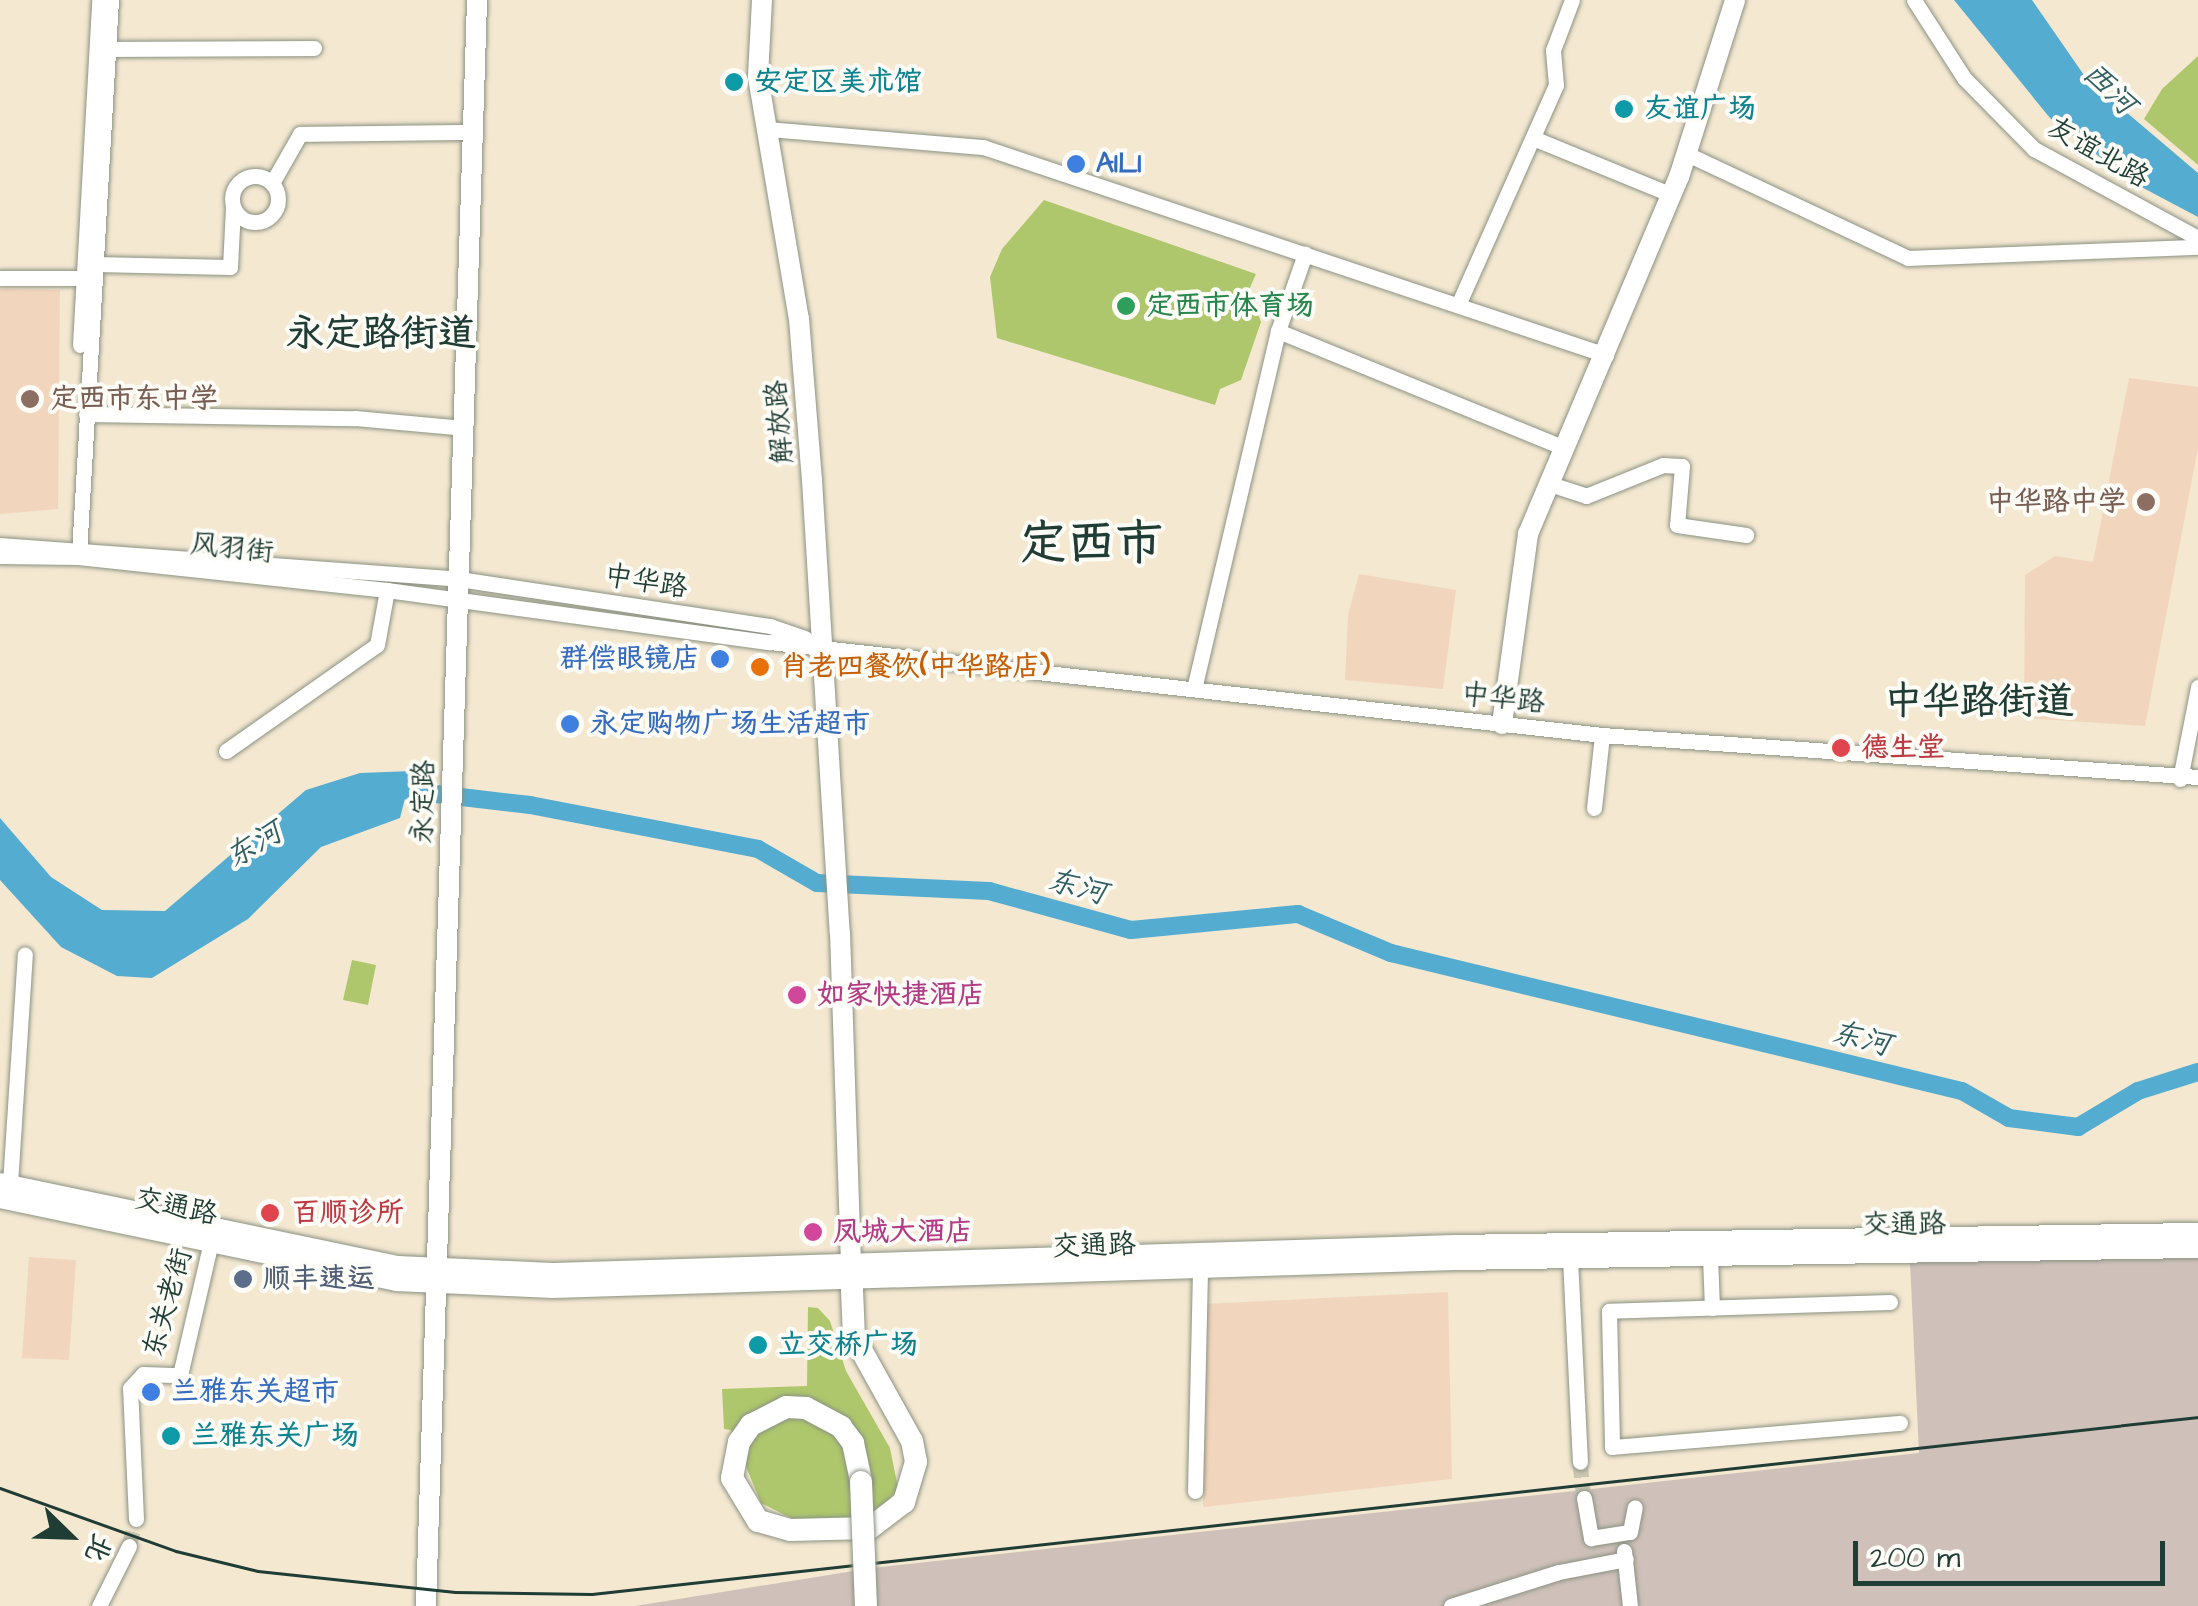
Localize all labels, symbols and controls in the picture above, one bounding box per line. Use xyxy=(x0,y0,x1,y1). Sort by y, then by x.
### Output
water label: 西河 xyxy=(2075,55,2143,123)
place label: 安定区美术馆 xyxy=(754,65,922,99)
marker: 安定区美术馆 xyxy=(723,71,745,93)
place label: 友谊广场 xyxy=(1644,92,1756,126)
marker: 友谊广场 xyxy=(1613,98,1635,120)
street label: 友谊北路 xyxy=(2041,110,2155,196)
place label: AILI xyxy=(1096,147,1142,181)
marker: AILI xyxy=(1065,153,1087,175)
place label: 定西市体育场 xyxy=(1146,289,1314,323)
marker: 定西市体育场 xyxy=(1115,295,1137,317)
district label: 永定路街道 xyxy=(286,312,476,358)
street label: 解放路 xyxy=(760,379,800,465)
place label: 定西市东中学 xyxy=(50,382,218,416)
marker: 定西市东中学 xyxy=(19,388,41,410)
place label: 中华路中学 xyxy=(1986,485,2126,519)
marker: 中华路中学 xyxy=(2135,491,2157,513)
district label: 定西市 xyxy=(1019,516,1163,574)
street label: 风羽街 xyxy=(188,528,276,570)
street label: 中华路 xyxy=(602,559,690,605)
place label: 群偿眼镜店 xyxy=(560,642,700,676)
marker: 群偿眼镜店 xyxy=(709,648,731,670)
place label: 肖老四餐饮(中华路店) xyxy=(780,650,1050,684)
marker: 肖老四餐饮(中华路店) xyxy=(749,656,771,678)
street label: 中华路 xyxy=(1459,678,1547,720)
district label: 中华路街道 xyxy=(1884,680,2074,726)
place label: 永定购物广场生活超市 xyxy=(590,707,870,741)
marker: 永定购物广场生活超市 xyxy=(559,713,581,735)
place label: 德生堂 xyxy=(1861,731,1945,765)
marker: 德生堂 xyxy=(1830,737,1852,759)
street label: 永定路 xyxy=(406,760,442,844)
water label: 东河 xyxy=(219,814,289,876)
water label: 东河 xyxy=(1043,862,1111,912)
place label: 如家快捷酒店 xyxy=(817,978,985,1012)
marker: 如家快捷酒店 xyxy=(786,984,808,1006)
water label: 东河 xyxy=(1828,1014,1894,1064)
street label: 交通路 xyxy=(131,1182,221,1232)
place label: 百顺诊所 xyxy=(292,1196,404,1230)
marker: 百顺诊所 xyxy=(257,1200,283,1226)
street label: 交通路 xyxy=(1862,1207,1946,1243)
place label: 凤城大酒店 xyxy=(833,1215,973,1249)
marker: 凤城大酒店 xyxy=(802,1221,824,1243)
street label: 交通路 xyxy=(1051,1228,1137,1264)
street label: 东关老街 xyxy=(136,1245,200,1361)
place label: 顺丰速运 xyxy=(263,1262,375,1296)
marker: 顺丰速运 xyxy=(232,1268,254,1290)
place label: 立交桥广场 xyxy=(778,1328,918,1362)
marker: 立交桥广场 xyxy=(747,1334,769,1356)
place label: 兰雅东关超市 xyxy=(171,1375,339,1409)
marker: 兰雅东关超市 xyxy=(140,1381,162,1403)
place label: 兰雅东关广场 xyxy=(191,1419,359,1453)
marker: 兰雅东关广场 xyxy=(160,1425,182,1447)
north arrow xyxy=(20,1486,120,1586)
scale bar xyxy=(1858,1521,2170,1583)
text: 北 xyxy=(75,1527,122,1568)
text: 200 m xyxy=(1870,1537,1960,1579)

